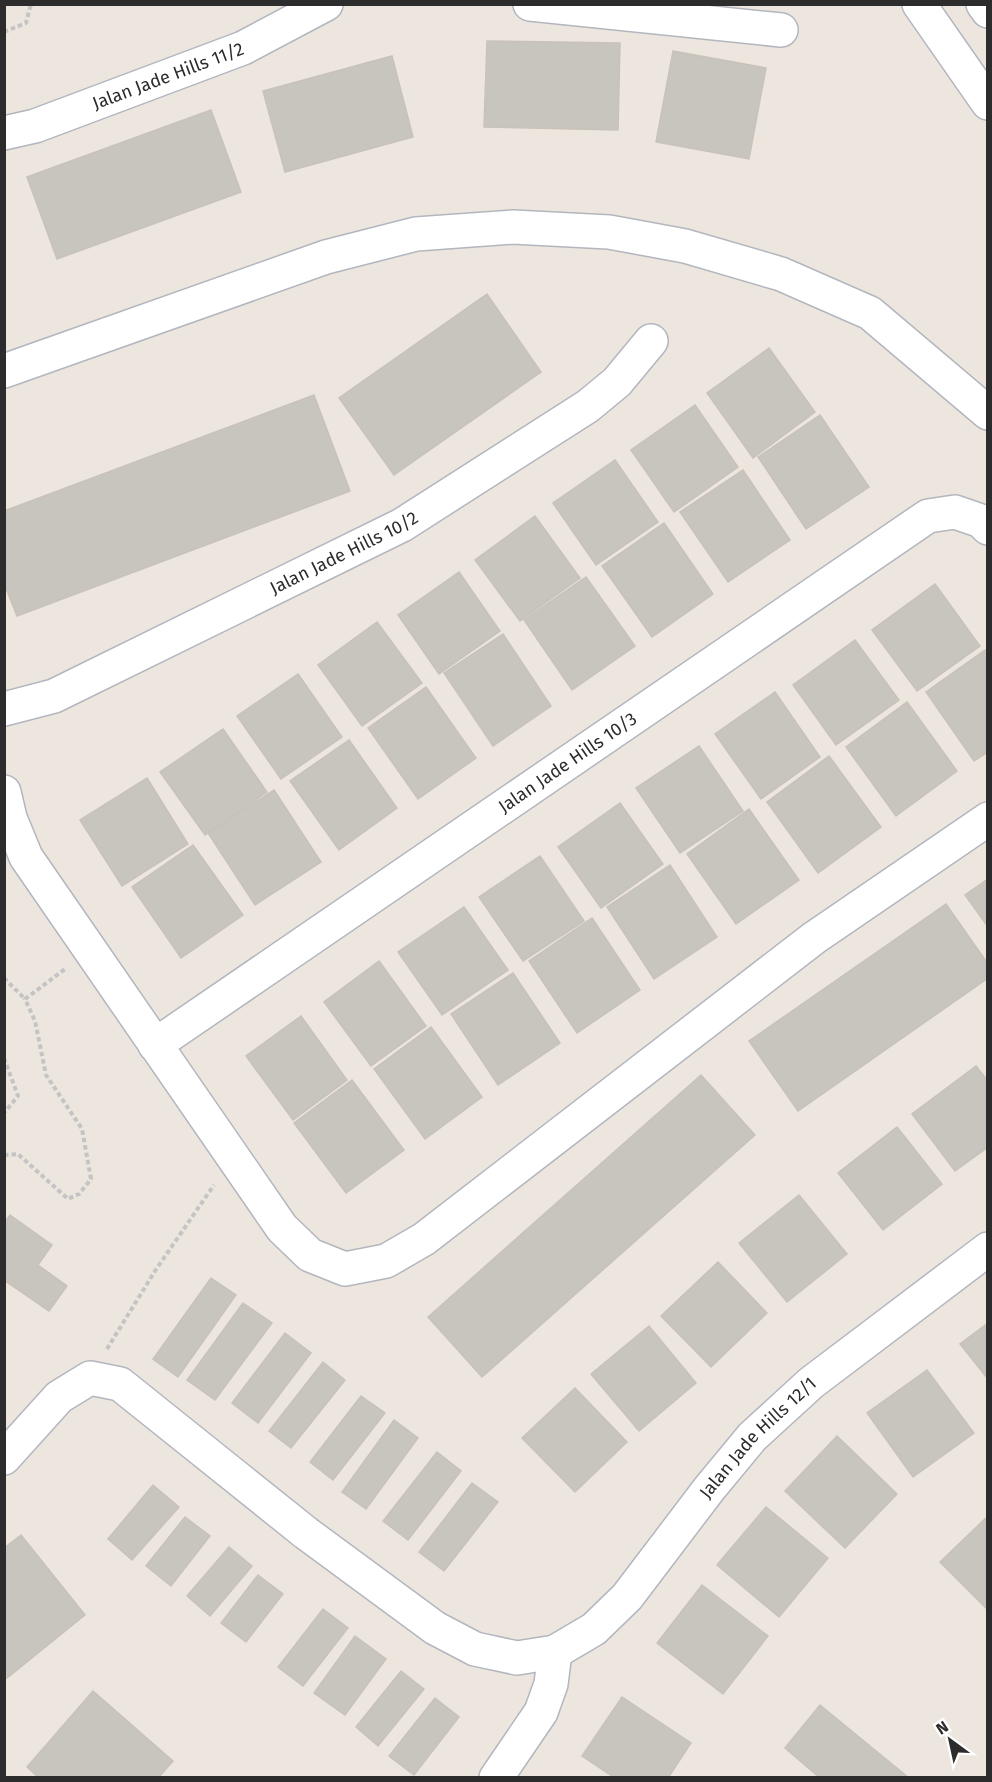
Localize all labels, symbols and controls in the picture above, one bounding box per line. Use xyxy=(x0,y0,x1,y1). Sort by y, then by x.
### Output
street label: Jalan Jade Hills 11/2 xyxy=(89,38,247,114)
street label: Jalan Jade Hills 10/2 xyxy=(266,507,422,599)
street label: Jalan Jade Hills 10/3 xyxy=(494,708,641,818)
street label: Jalan Jade Hills 12/1 xyxy=(695,1373,821,1503)
north arrow xyxy=(920,1710,980,1770)
text: N xyxy=(932,1717,952,1739)

